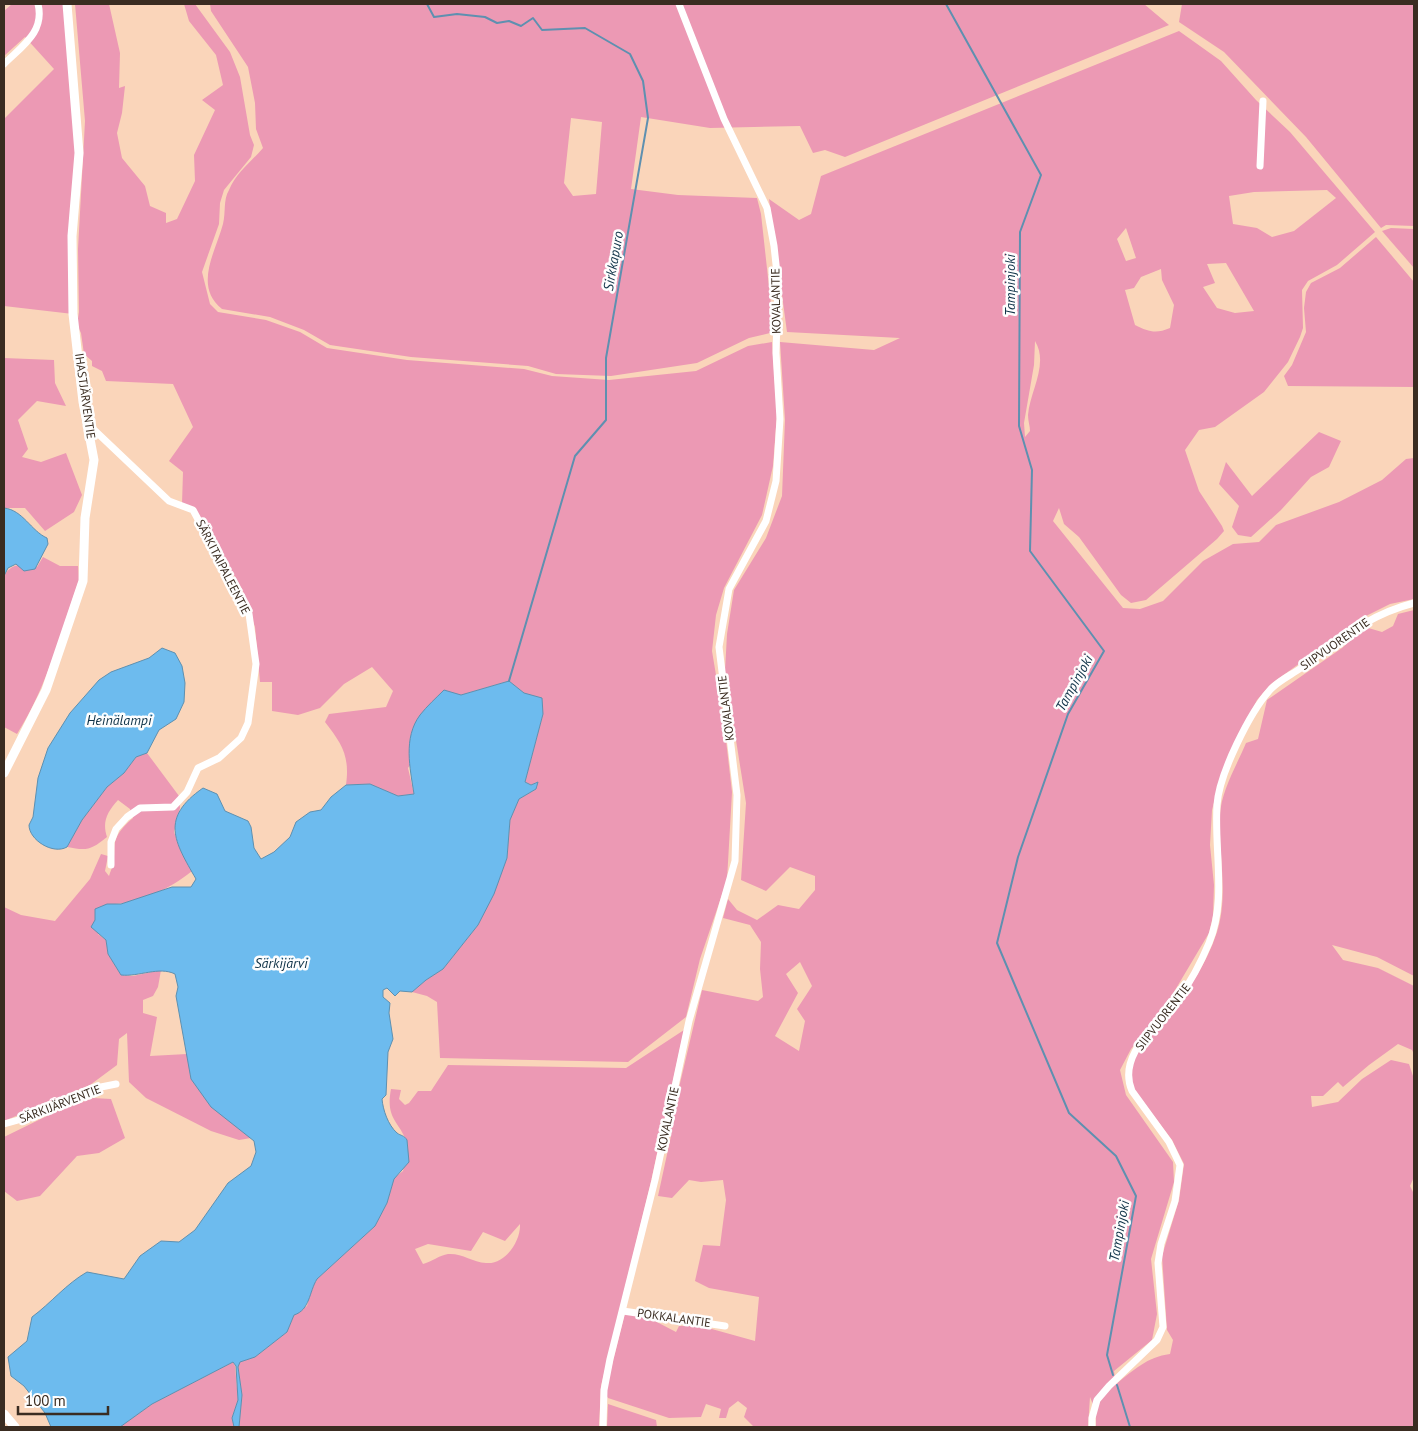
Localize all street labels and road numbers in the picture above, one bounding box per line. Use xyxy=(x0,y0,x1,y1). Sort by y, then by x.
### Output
street label: KOVALANTIE xyxy=(767,268,784,334)
street label: IHASTJÄRVENTIE xyxy=(72,352,99,440)
street label: SÄRKITAIPALEENTIE xyxy=(193,517,254,617)
street label: SIIPVUORENTIE xyxy=(1297,614,1372,673)
street label: KOVALANTIE xyxy=(714,674,737,742)
street label: SIIPVUORENTIE xyxy=(1132,980,1193,1053)
street label: SÄRKIJÄRVENTIE xyxy=(17,1081,103,1126)
street label: KOVALANTIE xyxy=(653,1085,682,1153)
street label: POKKALANTIE xyxy=(636,1305,712,1330)

